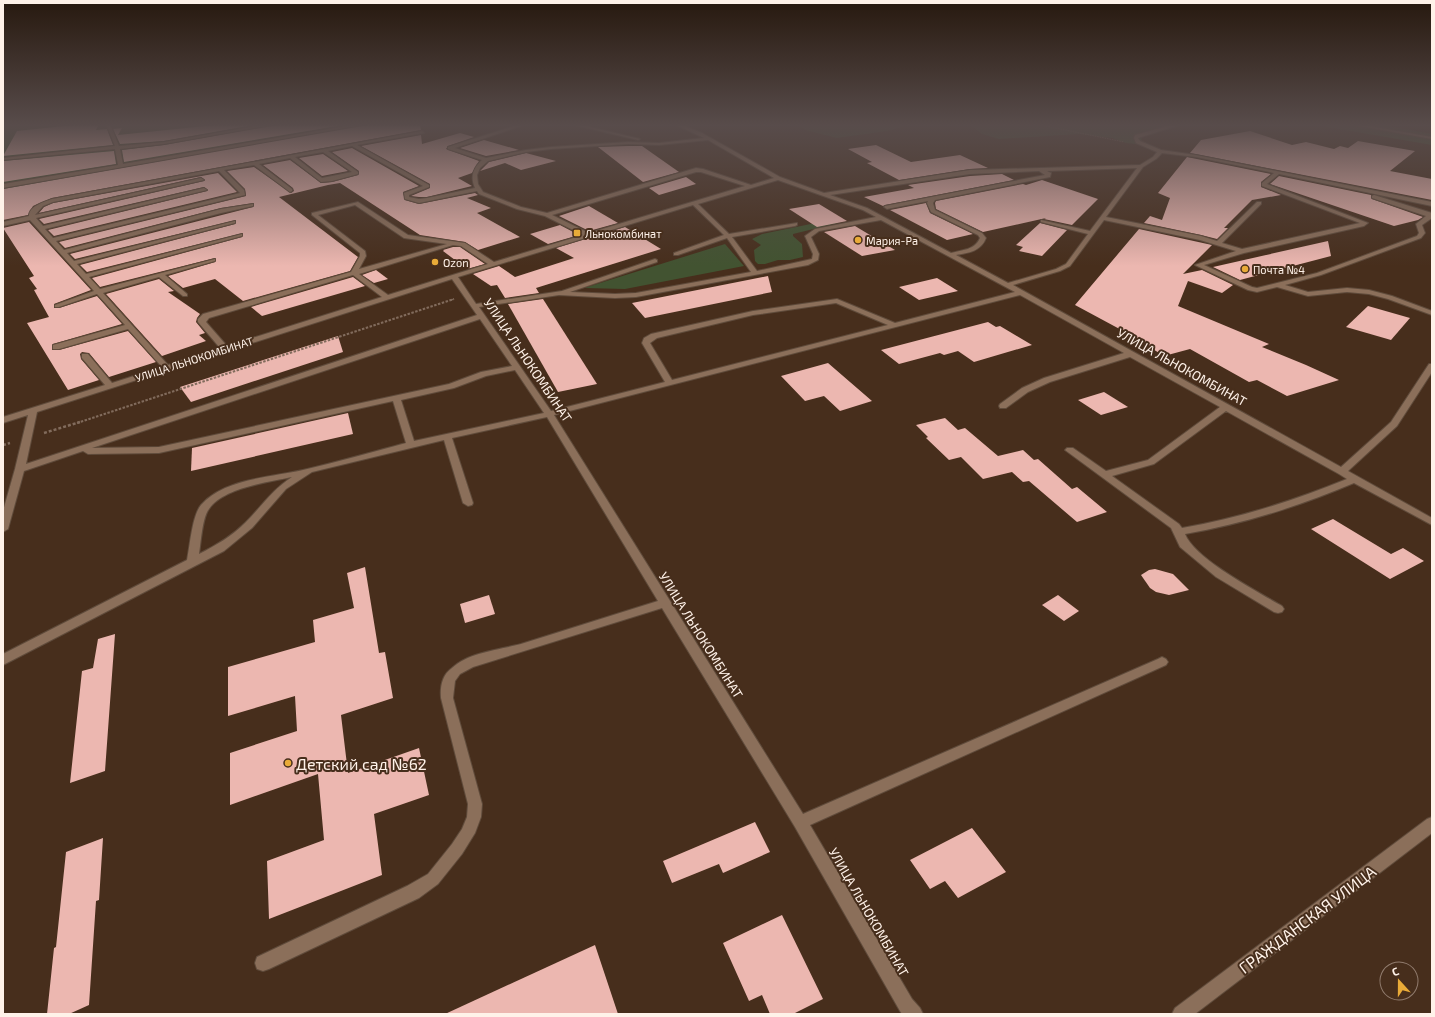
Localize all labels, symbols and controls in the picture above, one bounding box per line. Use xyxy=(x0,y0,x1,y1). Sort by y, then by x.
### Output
place label: Льнокомбинат xyxy=(585,227,662,240)
marker: Льнокомбинат xyxy=(572,228,582,238)
place label: Мария-Ра xyxy=(866,234,918,247)
marker: Мария-Ра xyxy=(853,235,863,245)
place label: Ozon xyxy=(443,256,469,269)
marker: Ozon xyxy=(430,257,440,267)
place label: Почта №4 xyxy=(1253,263,1305,276)
marker: Почта №4 xyxy=(1240,264,1250,274)
street label: УЛИЦА ЛЬНОКОМБИНАТ xyxy=(481,295,576,425)
street label: УЛИЦА ЛЬНОКОМБИНАТ xyxy=(1114,325,1250,410)
street label: УЛИЦА ЛЬНОКОМБИНАТ xyxy=(133,334,255,384)
street label: УЛИЦА ЛЬНОКОМБИНАТ xyxy=(656,569,747,701)
place label: Детский сад №62 xyxy=(296,754,427,773)
marker: Детский сад №62 xyxy=(283,758,293,768)
street label: УЛИЦА ЛЬНОКОМБИНАТ xyxy=(826,845,913,980)
street label: ГРАЖДАНСКАЯ УЛИЦА xyxy=(1235,861,1379,977)
north arrow xyxy=(1379,961,1419,1001)
text: С xyxy=(1390,964,1401,978)

